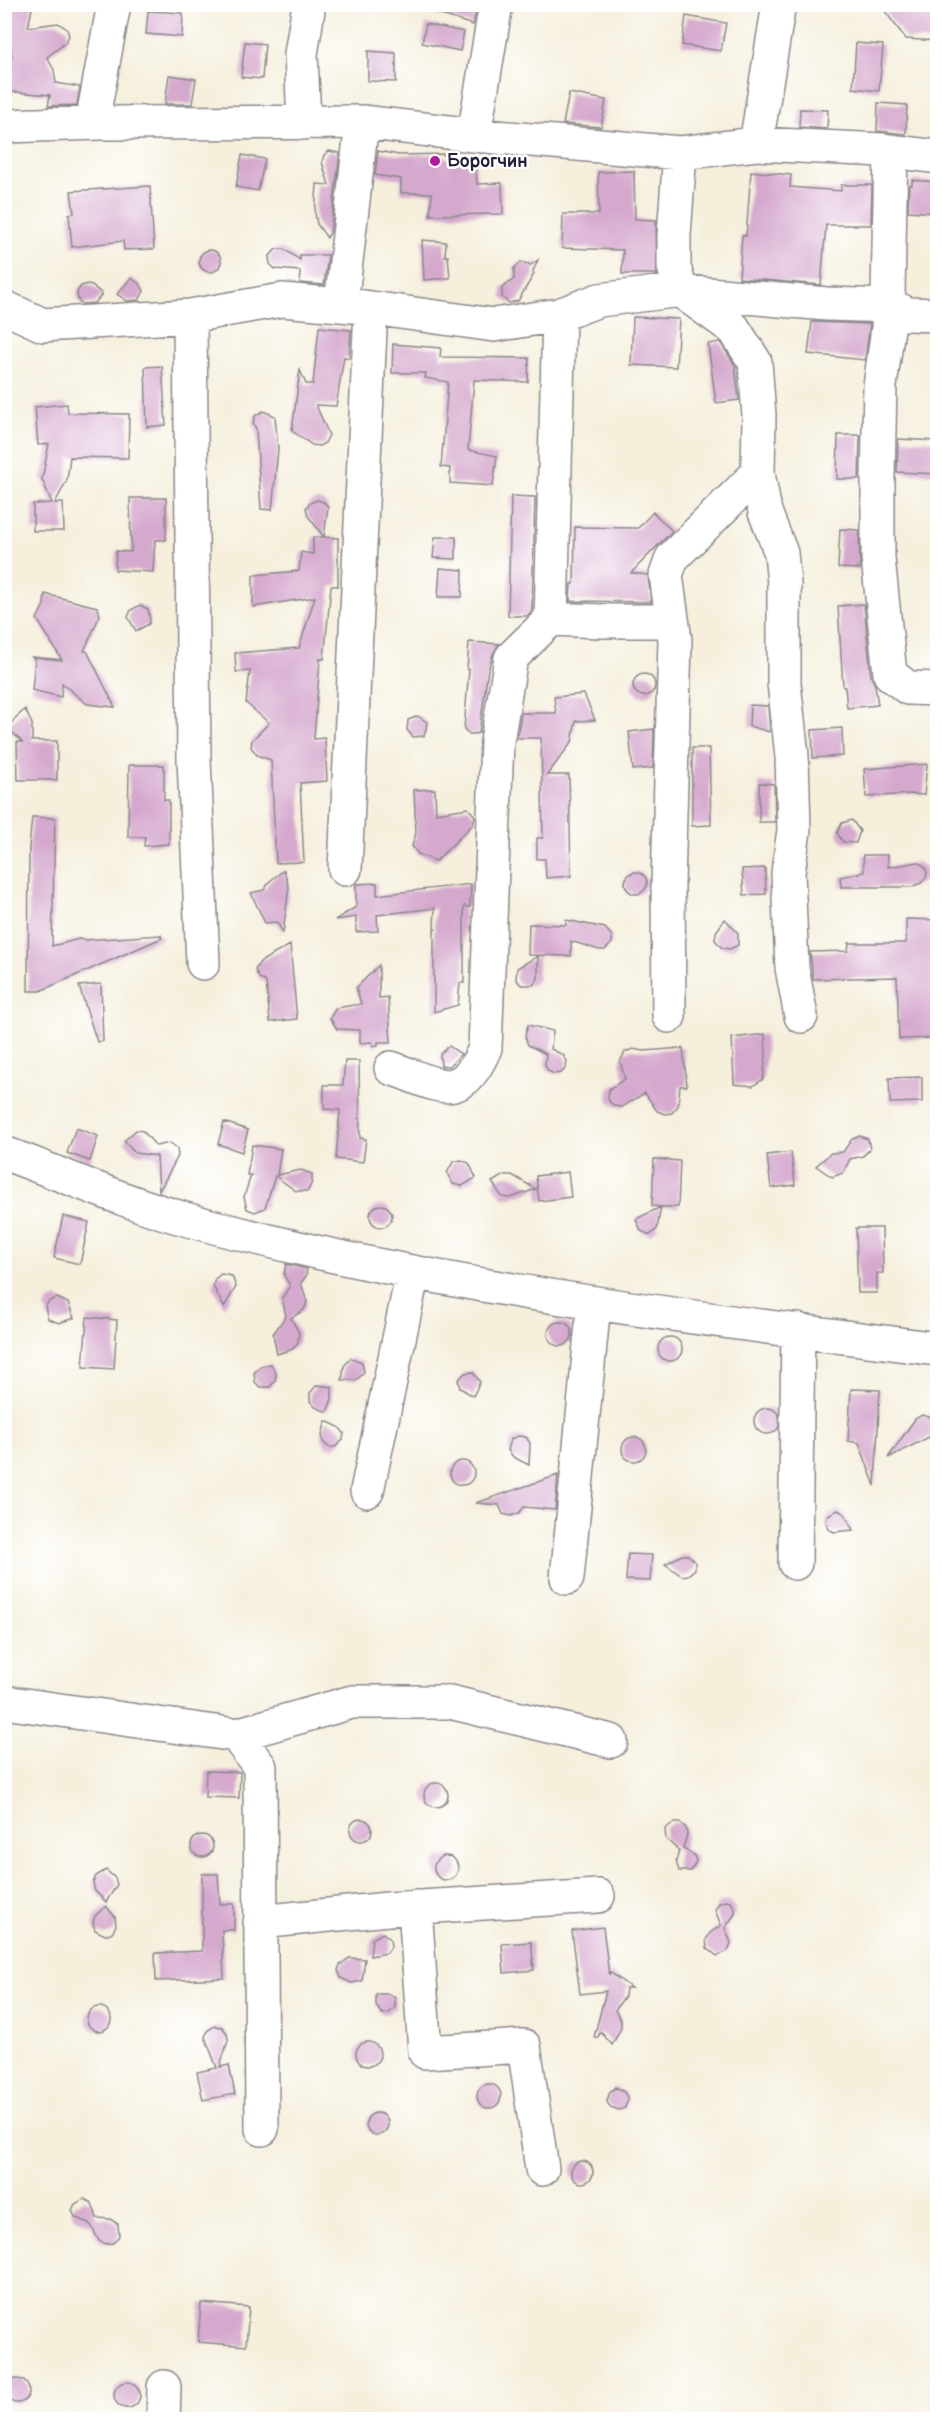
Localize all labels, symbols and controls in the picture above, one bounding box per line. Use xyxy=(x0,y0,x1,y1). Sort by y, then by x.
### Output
place label: Борогчин xyxy=(447,151,528,172)
marker: Борогчин xyxy=(428,154,442,168)

